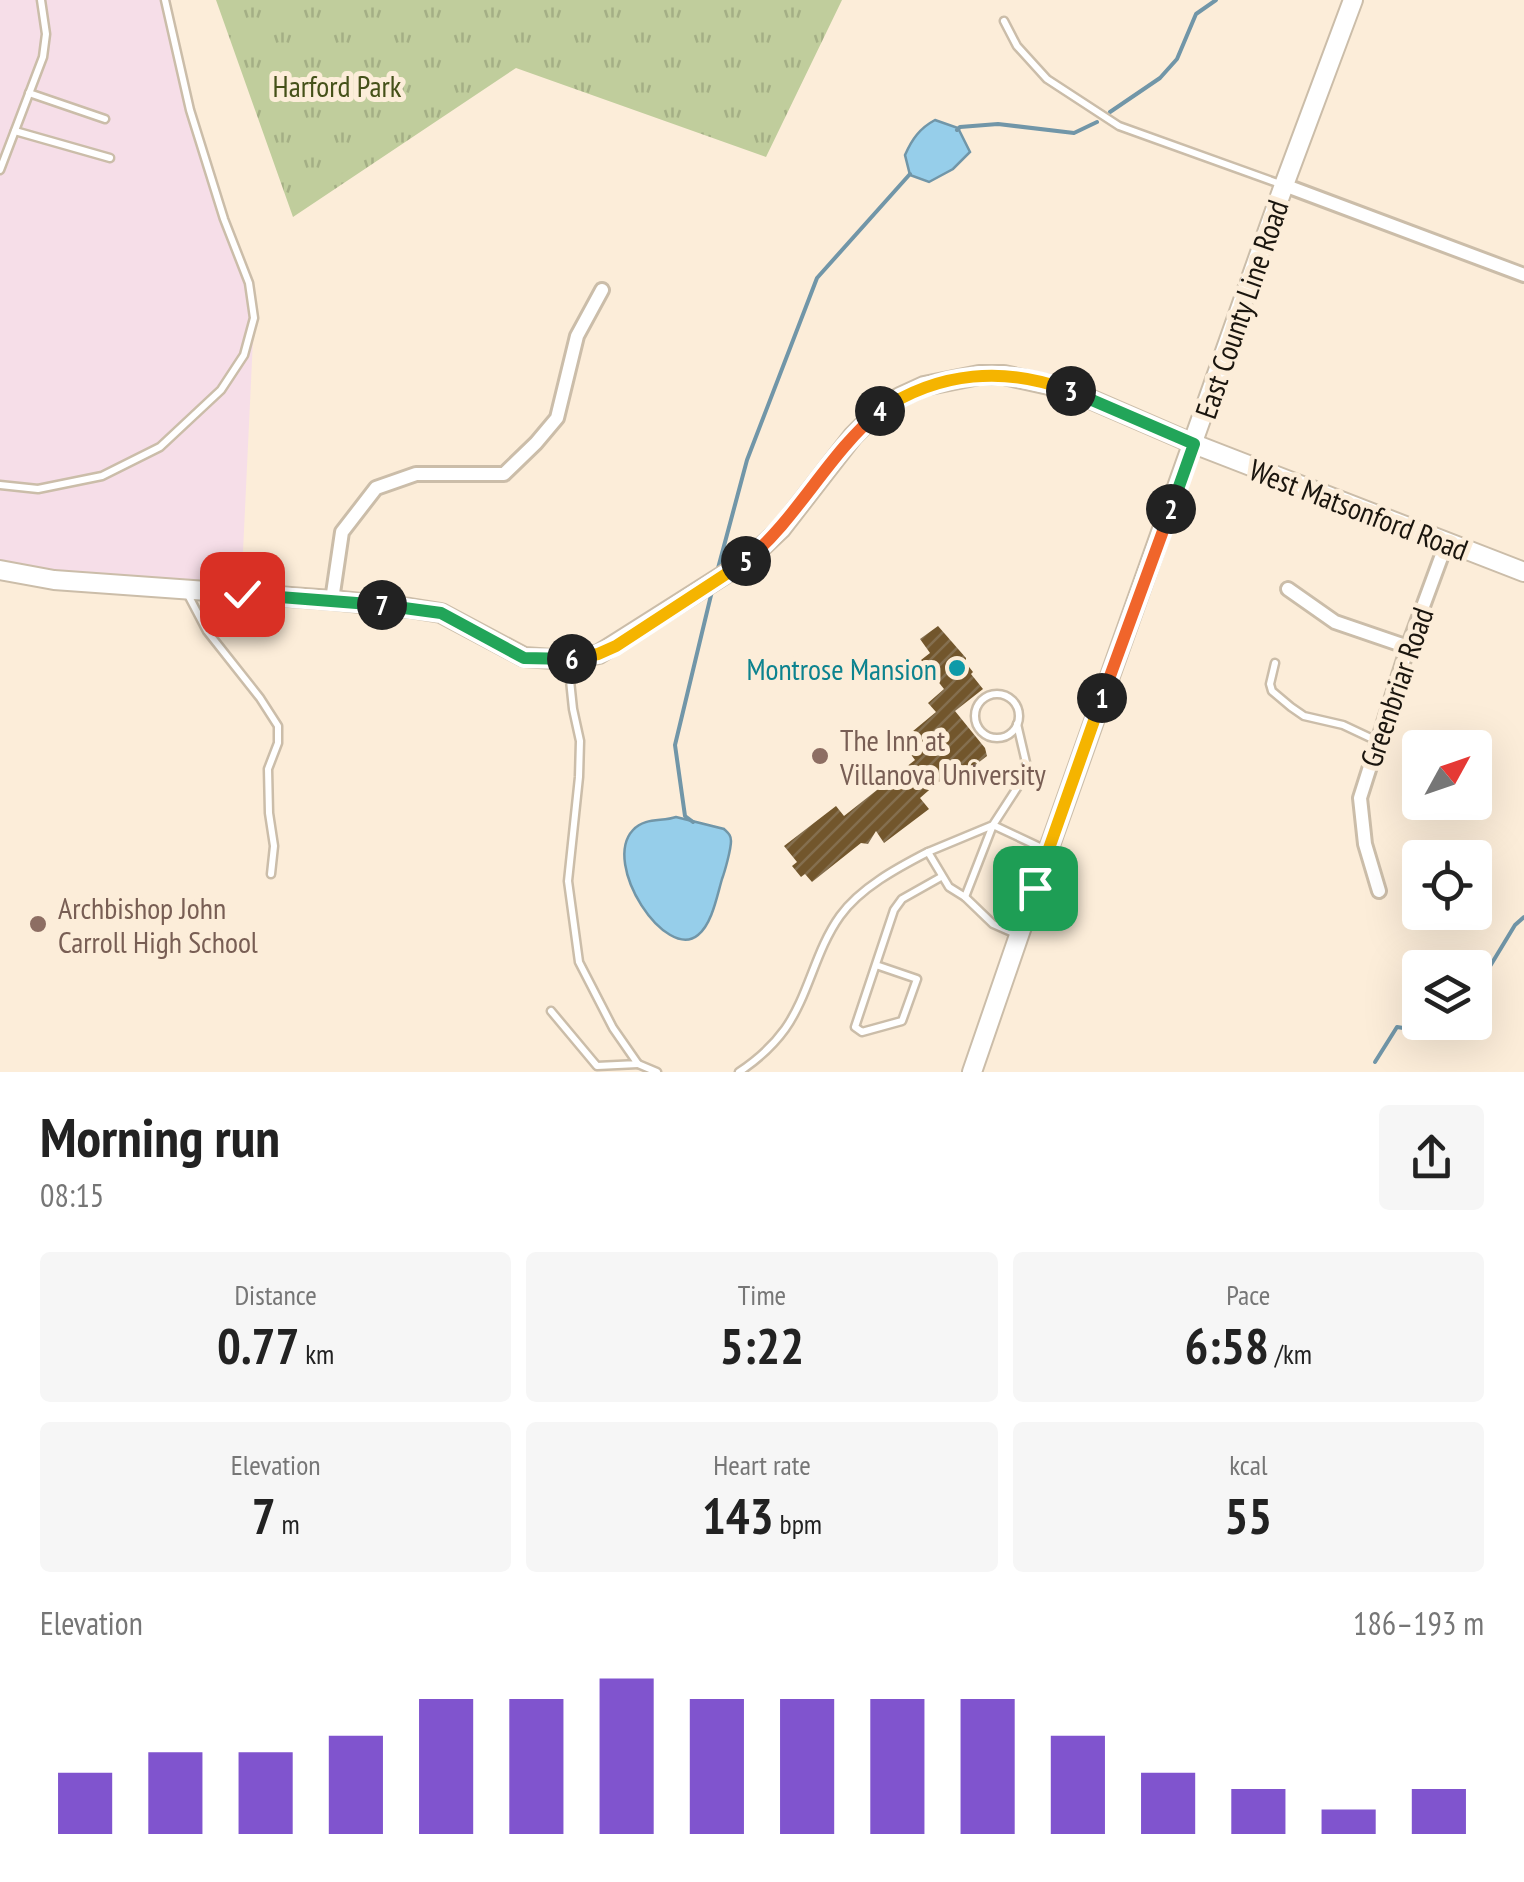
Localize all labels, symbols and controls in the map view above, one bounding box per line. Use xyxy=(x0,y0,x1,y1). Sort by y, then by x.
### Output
park label: Harford Park xyxy=(273,66,402,105)
street label: East County Line Road xyxy=(1185,195,1297,423)
pin: 3 xyxy=(1046,366,1096,416)
text: 3 xyxy=(1064,372,1078,409)
pin: 4 xyxy=(855,386,905,436)
text: 4 xyxy=(873,392,887,429)
street label: West Matsonford Road xyxy=(1244,449,1474,569)
pin: 2 xyxy=(1146,484,1196,534)
text: 2 xyxy=(1164,490,1178,527)
pin: 5 xyxy=(721,536,771,586)
text: 5 xyxy=(739,542,753,579)
pin xyxy=(200,552,285,637)
icon: check xyxy=(215,567,270,622)
pin: 7 xyxy=(357,580,407,630)
text: 7 xyxy=(375,586,389,623)
street label: Greenbriar Road xyxy=(1351,602,1441,772)
pin: 6 xyxy=(547,634,597,684)
text: 6 xyxy=(565,640,579,677)
place label: Montrose Mansion xyxy=(746,649,937,688)
marker: Montrose Mansion xyxy=(946,657,968,679)
pin: 1 xyxy=(1077,673,1127,723)
text: 1 xyxy=(1095,679,1109,716)
place label: The Inn at Villanova University xyxy=(839,720,1046,793)
north arrow xyxy=(1402,730,1492,820)
map controls xyxy=(1402,730,1492,1040)
marker: The Inn at Villanova University xyxy=(809,745,831,767)
button: locate xyxy=(1402,840,1492,930)
pin xyxy=(993,846,1078,931)
icon: arrive xyxy=(1008,861,1063,916)
place label: Archbishop John Carroll High School xyxy=(58,888,258,961)
marker: Archbishop John Carroll High School xyxy=(27,913,49,935)
button: layers xyxy=(1402,950,1492,1040)
text: Morning run xyxy=(40,1101,280,1172)
button: share xyxy=(1379,1105,1484,1210)
text: 08:15 xyxy=(40,1174,104,1216)
text: Distance xyxy=(234,1276,317,1313)
text: Time xyxy=(738,1276,786,1313)
text: Pace xyxy=(1226,1276,1270,1313)
text: 0.77 xyxy=(217,1313,299,1378)
text: 5:22 xyxy=(720,1313,804,1378)
text: 6:58 xyxy=(1185,1313,1269,1378)
text: km xyxy=(299,1335,334,1372)
text: /km xyxy=(1269,1335,1312,1372)
text: Elevation xyxy=(231,1446,321,1483)
text: Heart rate xyxy=(713,1446,811,1483)
text: kcal xyxy=(1229,1446,1267,1483)
text: 7 xyxy=(252,1483,276,1548)
text: 143 xyxy=(702,1483,774,1548)
text: 55 xyxy=(1224,1483,1272,1548)
text: m xyxy=(276,1505,300,1542)
text: bpm xyxy=(774,1505,822,1542)
text: Elevation xyxy=(40,1602,143,1644)
text: 186–193 m xyxy=(1353,1602,1484,1644)

